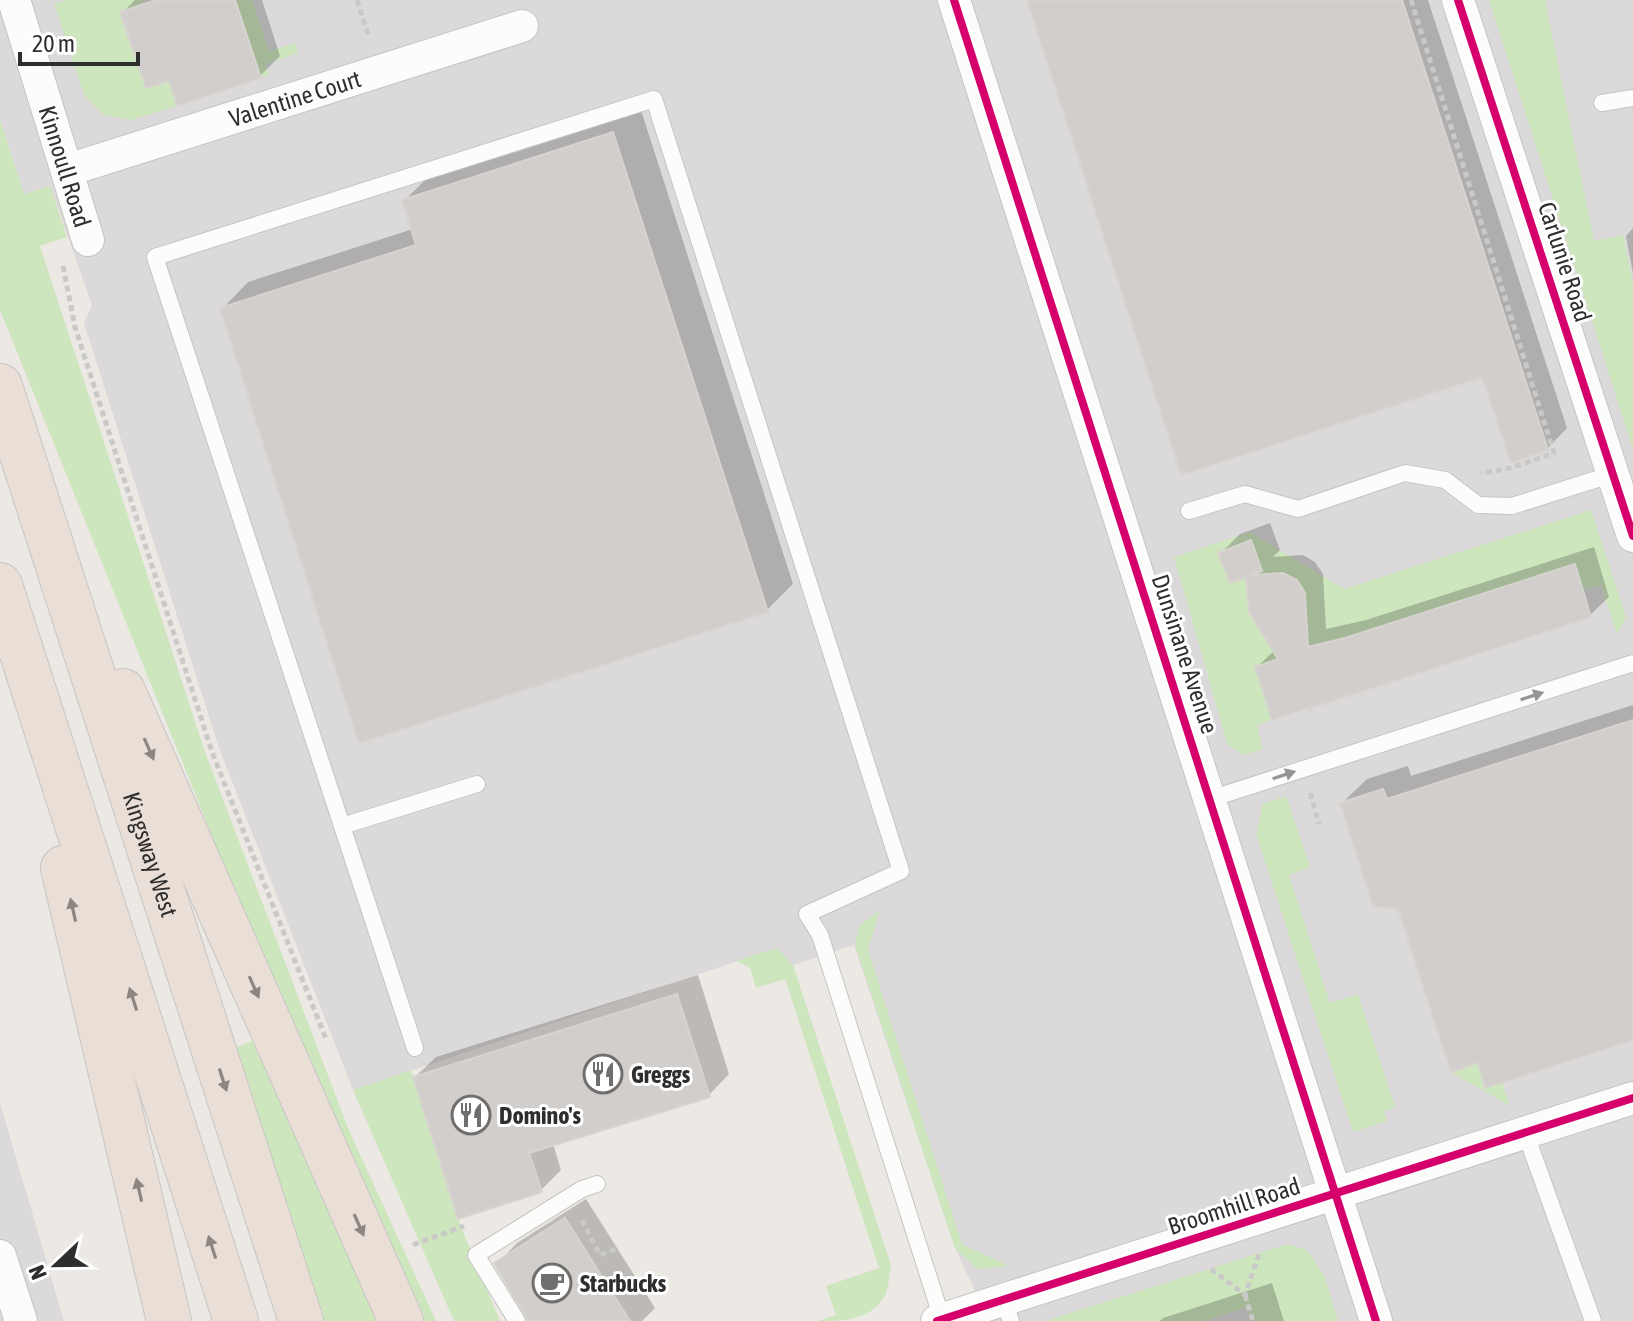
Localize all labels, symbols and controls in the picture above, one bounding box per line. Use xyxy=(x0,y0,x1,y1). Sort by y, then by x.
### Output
scale bar xyxy=(20,16,138,66)
text: 20 m xyxy=(32,30,75,57)
street label: Valentine Court xyxy=(226,64,364,132)
street label: Kinnoull Road xyxy=(34,102,97,230)
street label: Carlunie Road xyxy=(1533,199,1597,325)
street label: Dunsinane Avenue xyxy=(1147,571,1223,737)
one-way arrow xyxy=(1520,689,1544,701)
one-way arrow xyxy=(142,737,156,761)
one-way arrow xyxy=(1272,768,1296,781)
street label: Kingsway West xyxy=(118,789,183,920)
one-way arrow xyxy=(66,897,79,922)
one-way arrow xyxy=(247,975,261,999)
one-way arrow xyxy=(126,987,138,1011)
restaurant icon: Greggs xyxy=(582,1053,624,1095)
place label: Greggs xyxy=(631,1061,691,1088)
one-way arrow xyxy=(217,1068,230,1092)
restaurant icon: Domino's xyxy=(450,1094,492,1136)
place label: Domino's xyxy=(499,1102,581,1129)
street label: Broomhill Road xyxy=(1165,1172,1303,1240)
one-way arrow xyxy=(132,1178,144,1203)
one-way arrow xyxy=(352,1213,365,1237)
north arrow xyxy=(16,1225,96,1305)
one-way arrow xyxy=(205,1234,218,1258)
text: N xyxy=(23,1262,52,1283)
cafe icon: Starbucks xyxy=(531,1262,573,1304)
place label: Starbucks xyxy=(580,1270,667,1297)

